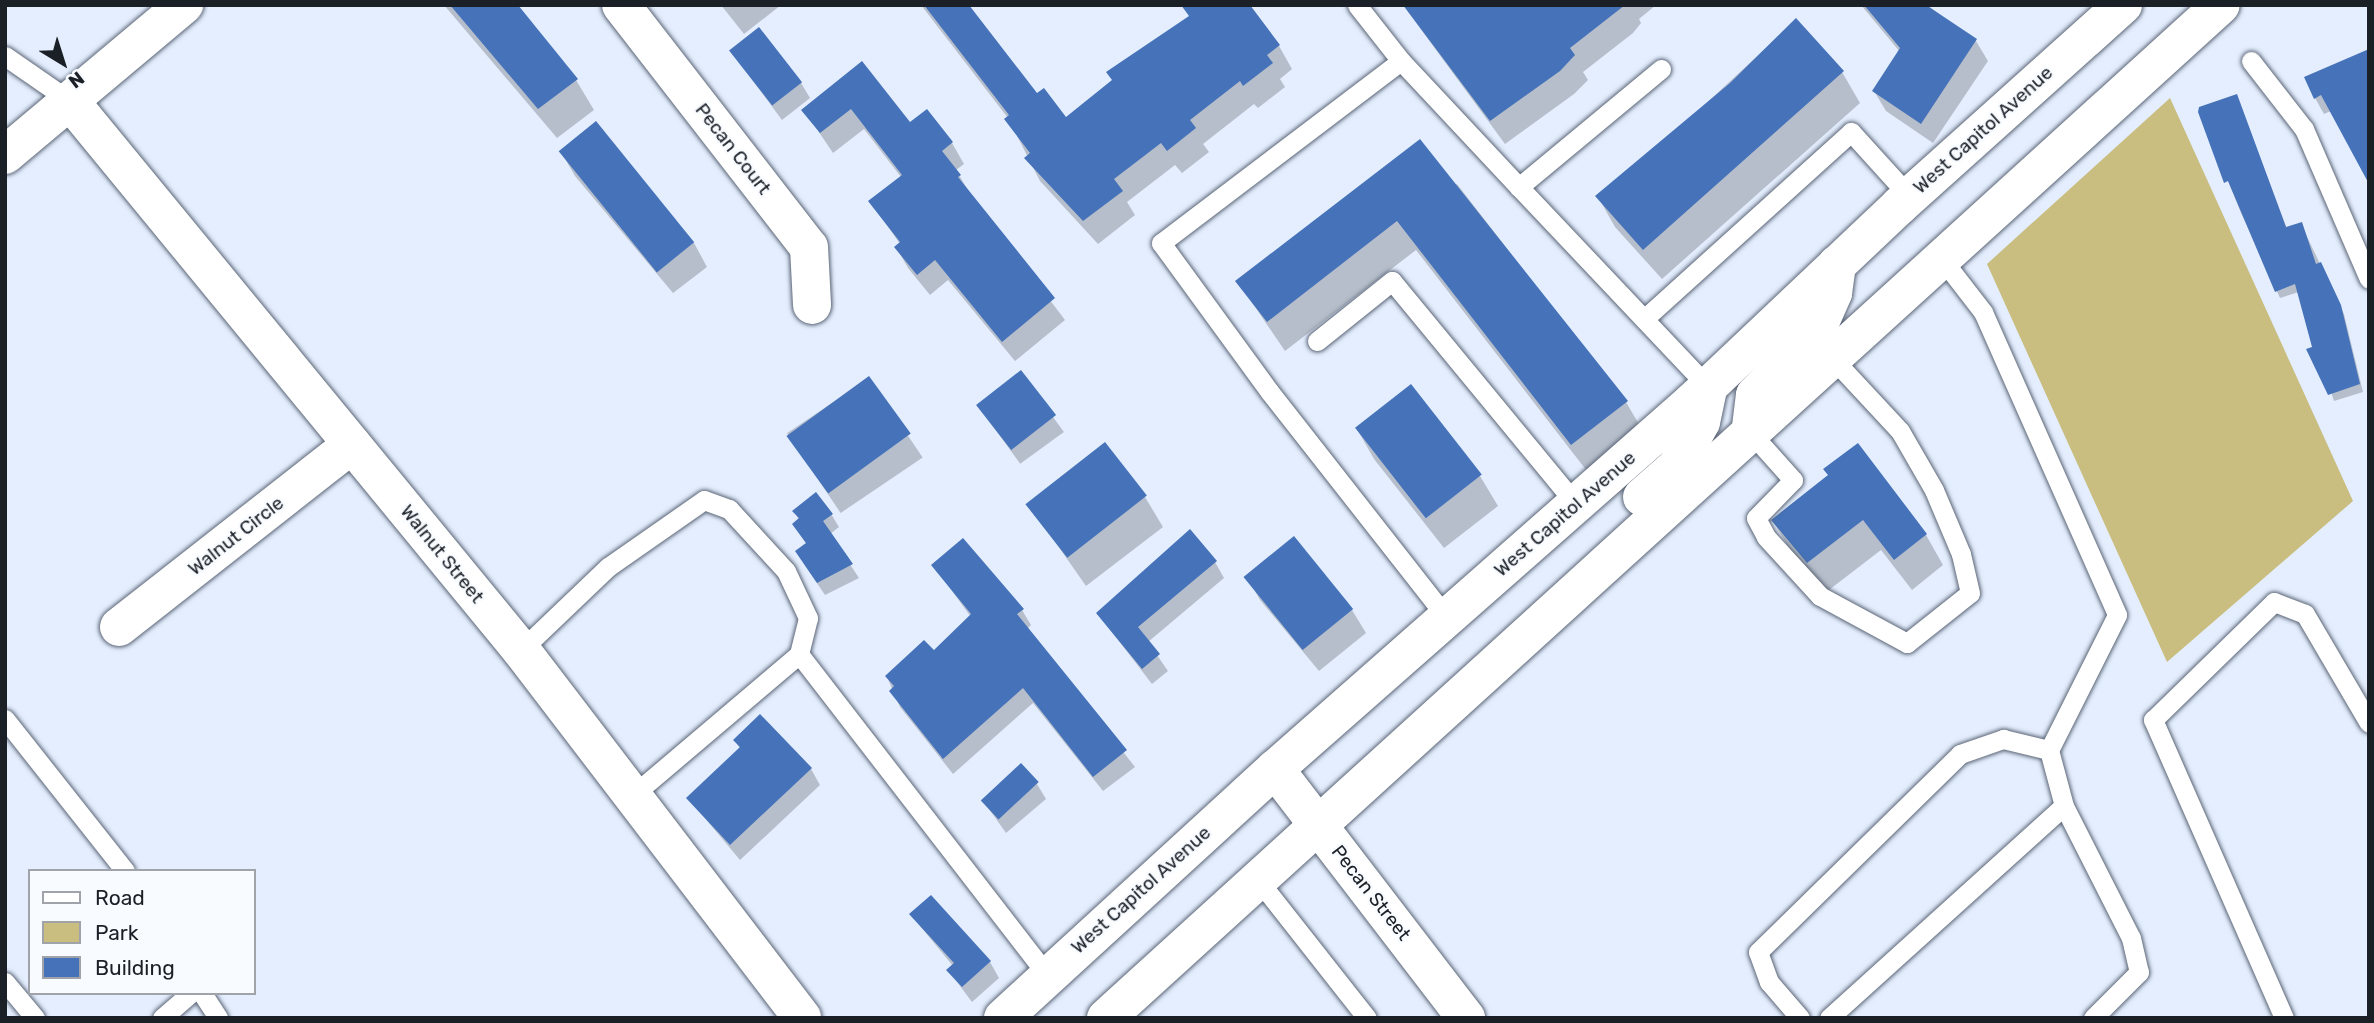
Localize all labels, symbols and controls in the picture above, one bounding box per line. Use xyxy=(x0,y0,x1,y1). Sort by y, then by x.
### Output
north arrow xyxy=(28,28,98,98)
street label: West Capitol Avenue xyxy=(1908,61,2058,199)
text: N xyxy=(64,67,89,93)
street label: Pecan Court xyxy=(690,99,776,199)
street label: West Capitol Avenue xyxy=(1489,446,1641,582)
street label: Walnut Circle xyxy=(184,492,288,580)
street label: Walnut Street xyxy=(395,500,489,608)
street label: West Capitol Avenue xyxy=(1066,821,1216,959)
street label: Pecan Street xyxy=(1327,841,1415,945)
legend xyxy=(28,869,256,995)
text: Road xyxy=(95,885,145,910)
text: Park xyxy=(95,920,139,945)
text: Building xyxy=(95,955,175,980)

